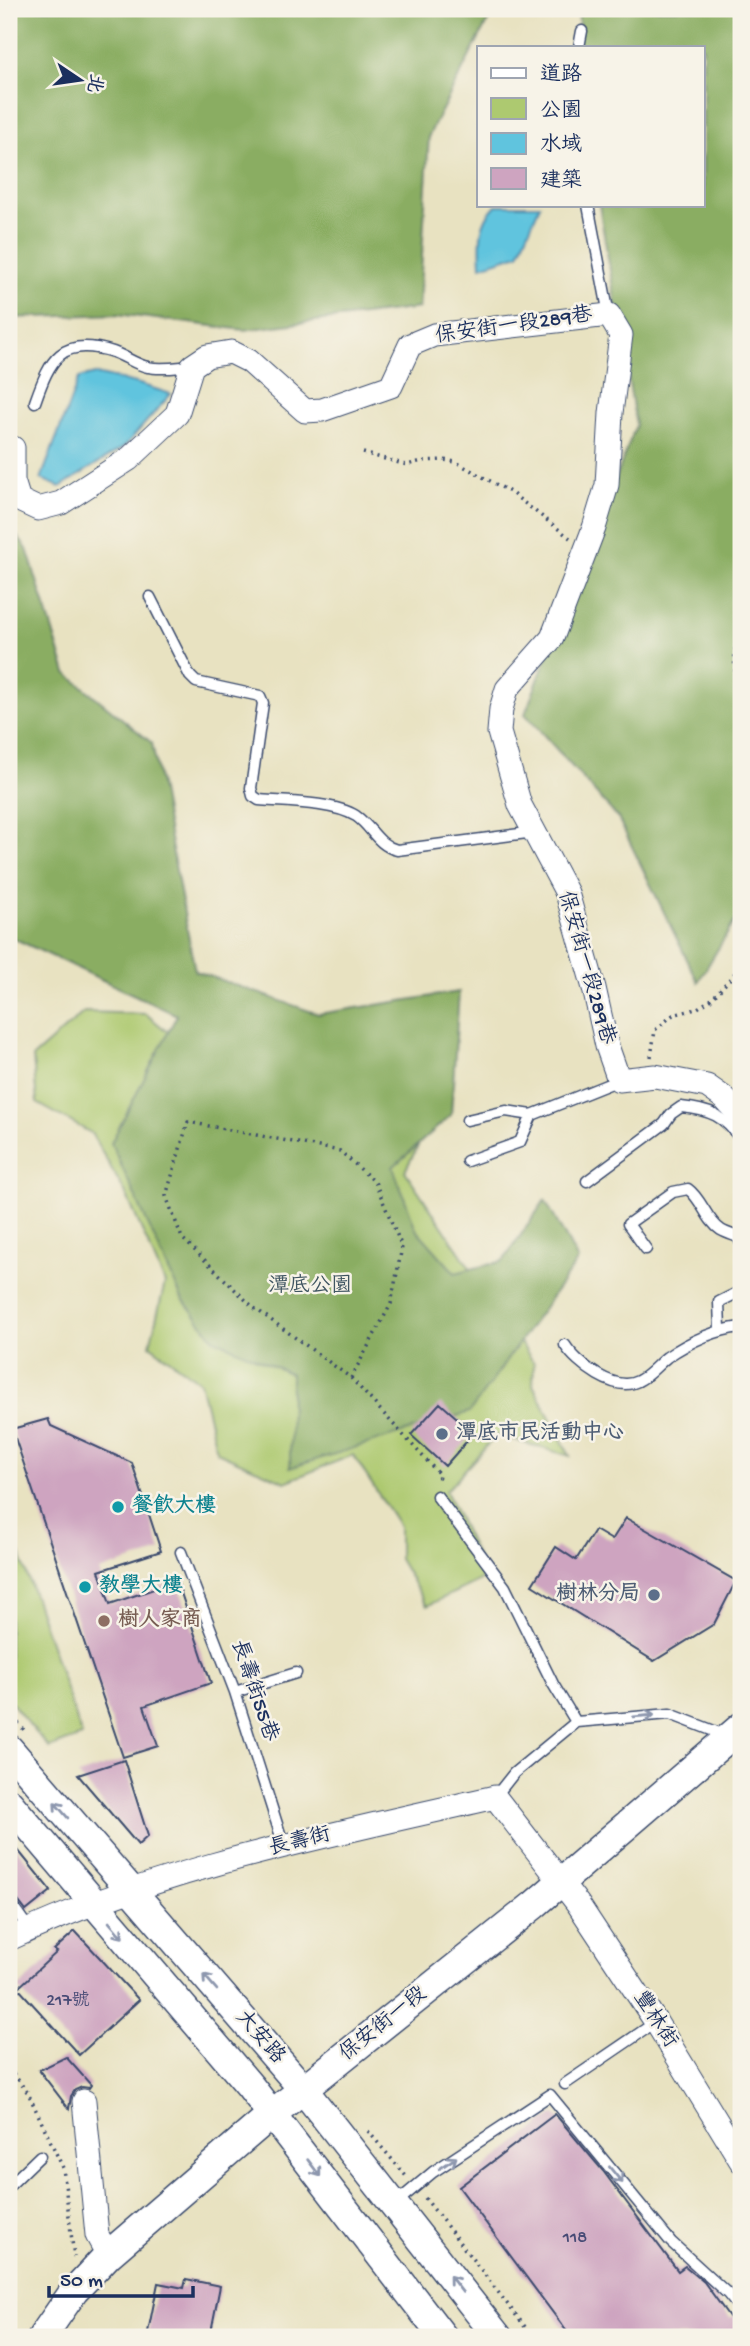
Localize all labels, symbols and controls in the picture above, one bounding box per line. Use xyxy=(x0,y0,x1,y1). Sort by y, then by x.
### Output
north arrow xyxy=(46,46,116,116)
legend xyxy=(477,46,704,206)
text: 道路 xyxy=(540,62,582,89)
text: 北 xyxy=(80,71,106,95)
text: 公園 xyxy=(540,99,582,125)
text: 水域 xyxy=(540,132,582,159)
text: 建築 xyxy=(540,168,582,195)
street label: 保安街一段289巷 xyxy=(434,302,594,350)
street label: 保安街一段289巷 xyxy=(551,888,621,1048)
park label: 潭底公園 xyxy=(268,1273,352,1300)
place label: 潭底市民活動中心 xyxy=(456,1420,624,1447)
marker: 潭底市民活動中心 xyxy=(434,1426,450,1442)
place label: 餐飲大樓 xyxy=(132,1493,216,1520)
marker: 餐飲大樓 xyxy=(110,1499,126,1515)
place label: 教學大樓 xyxy=(99,1573,183,1600)
marker: 教學大樓 xyxy=(77,1579,93,1595)
place label: 樹林分局 xyxy=(556,1581,640,1608)
marker: 樹林分局 xyxy=(646,1587,662,1603)
place label: 樹人家商 xyxy=(118,1607,202,1634)
marker: 樹人家商 xyxy=(96,1613,112,1629)
street label: 長壽街55巷 xyxy=(224,1636,284,1745)
one-way arrow xyxy=(632,1709,655,1722)
one-way arrow xyxy=(53,1801,69,1819)
street label: 長壽街 xyxy=(266,1821,334,1863)
one-way arrow xyxy=(108,1921,124,1939)
one-way arrow xyxy=(202,1973,218,1991)
street label: 保安街一段 xyxy=(334,1981,433,2068)
street label: 豐林街 xyxy=(626,1986,683,2053)
house number: 217號 xyxy=(46,1990,90,2012)
street label: 大安路 xyxy=(229,2005,291,2070)
one-way arrow xyxy=(437,2155,457,2169)
one-way arrow xyxy=(307,2158,322,2176)
one-way arrow xyxy=(609,2166,624,2184)
house number: 118 xyxy=(562,2228,587,2249)
scale bar xyxy=(49,2255,192,2299)
text: 50 m xyxy=(60,2270,103,2295)
one-way arrow xyxy=(448,2275,464,2293)

